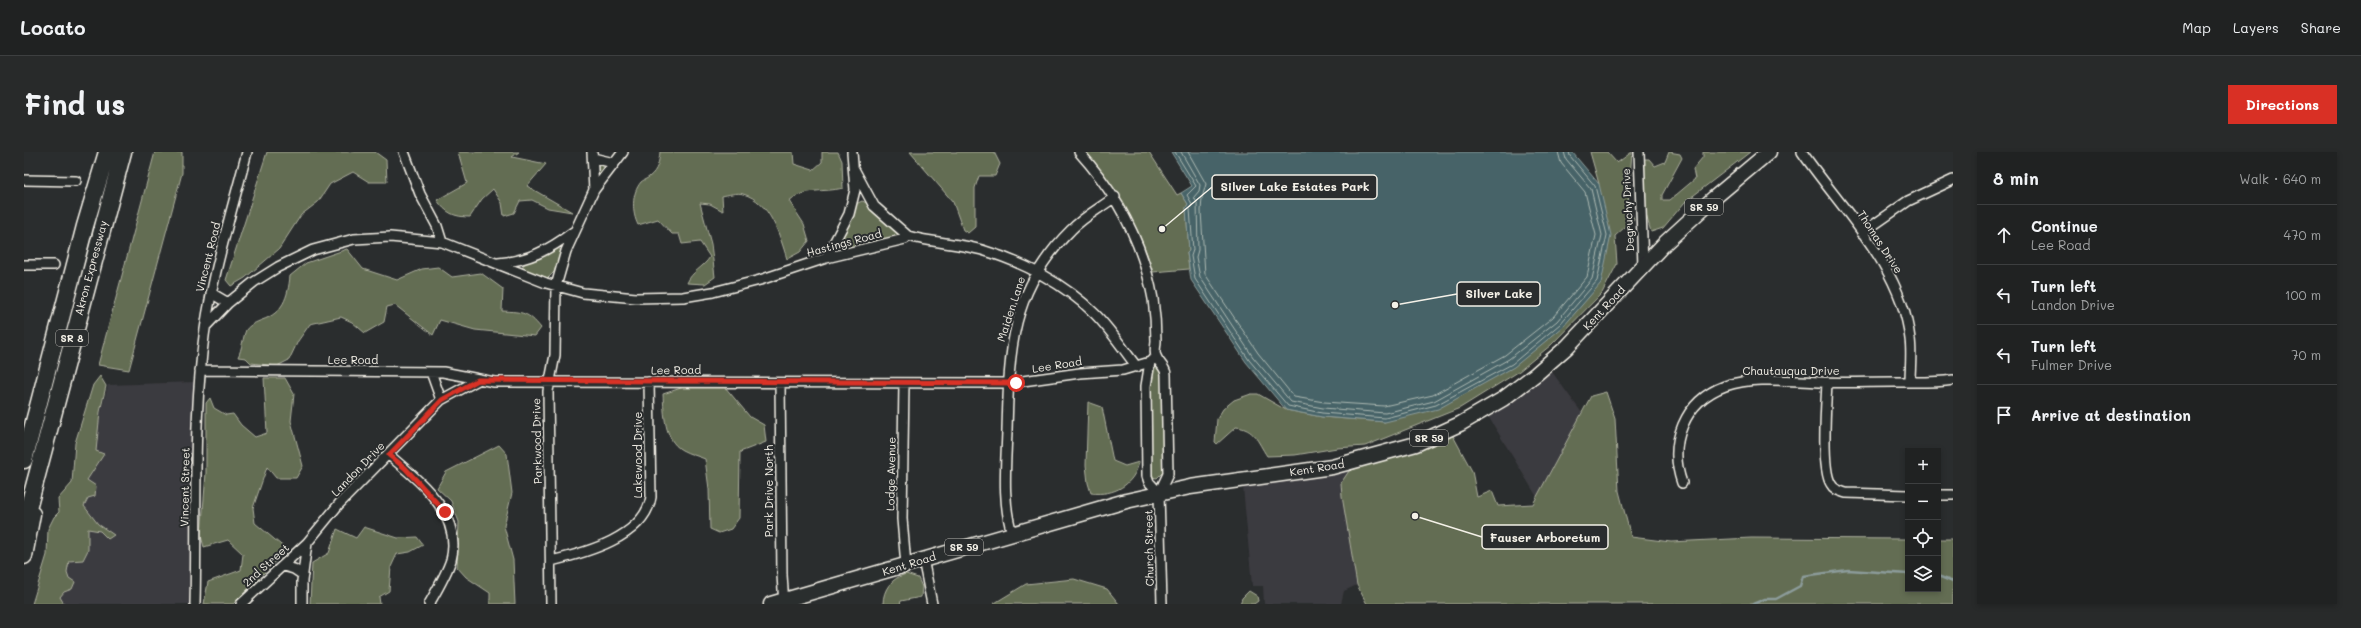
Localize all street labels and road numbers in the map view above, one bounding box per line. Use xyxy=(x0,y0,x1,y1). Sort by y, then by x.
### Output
street label: Degruchy Drive xyxy=(1618,168,1637,252)
road number: SR 59 xyxy=(1685,199,1723,215)
street label: Thomas Drive xyxy=(1854,207,1907,276)
street label: Akron Expressway xyxy=(71,218,111,317)
street label: Vincent Road xyxy=(192,220,223,293)
street label: Hastings Road xyxy=(805,225,883,260)
street label: Maiden Lane xyxy=(993,274,1028,343)
street label: Kent Road xyxy=(1579,282,1628,333)
road number: SR 8 xyxy=(56,330,88,346)
street label: Lee Road xyxy=(328,352,378,367)
street label: Lee Road xyxy=(1031,353,1083,376)
street label: Lee Road xyxy=(651,362,701,377)
street label: Chautauqua Drive xyxy=(1742,363,1840,378)
street label: Parkwood Drive xyxy=(528,398,545,484)
street label: Lakewood Drive xyxy=(630,412,645,498)
road number: SR 59 xyxy=(1410,430,1448,446)
street label: Lodge Avenue xyxy=(882,437,899,511)
street label: Landon Drive xyxy=(328,438,388,499)
street label: Park Drive North xyxy=(761,445,776,537)
street label: Vincent Street xyxy=(176,447,193,527)
street label: Kent Road xyxy=(1288,456,1345,479)
street label: Church Street xyxy=(1140,509,1157,587)
road number: SR 59 xyxy=(945,539,983,555)
street label: 2nd Street xyxy=(239,540,292,590)
street label: Kent Road xyxy=(880,548,938,579)

